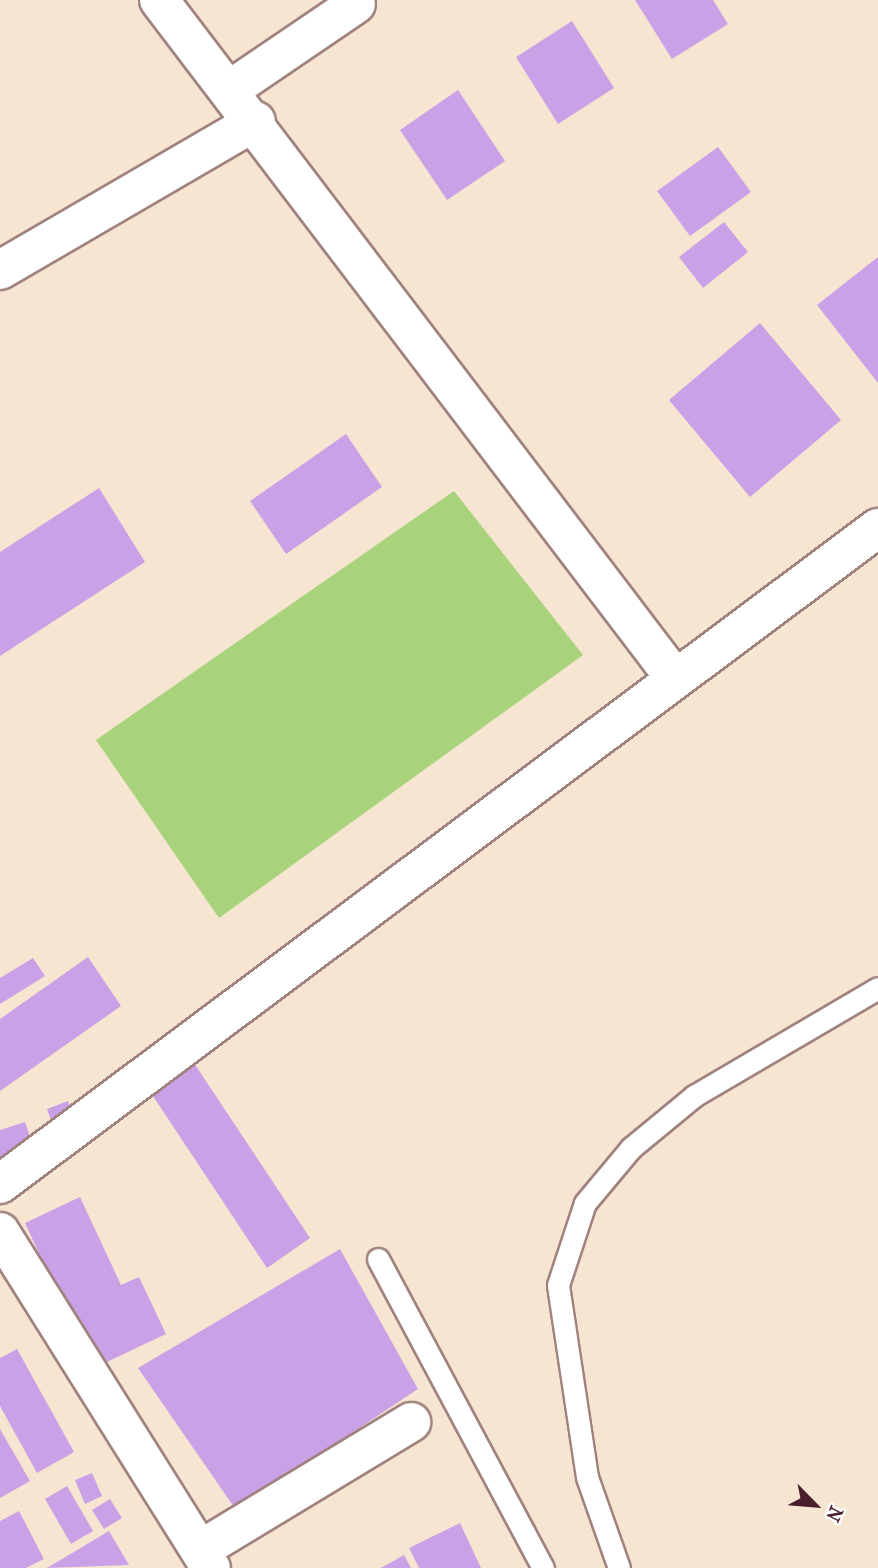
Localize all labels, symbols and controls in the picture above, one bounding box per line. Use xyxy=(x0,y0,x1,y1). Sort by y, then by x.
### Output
north arrow xyxy=(780,1470,850,1540)
text: N xyxy=(821,1503,847,1525)

